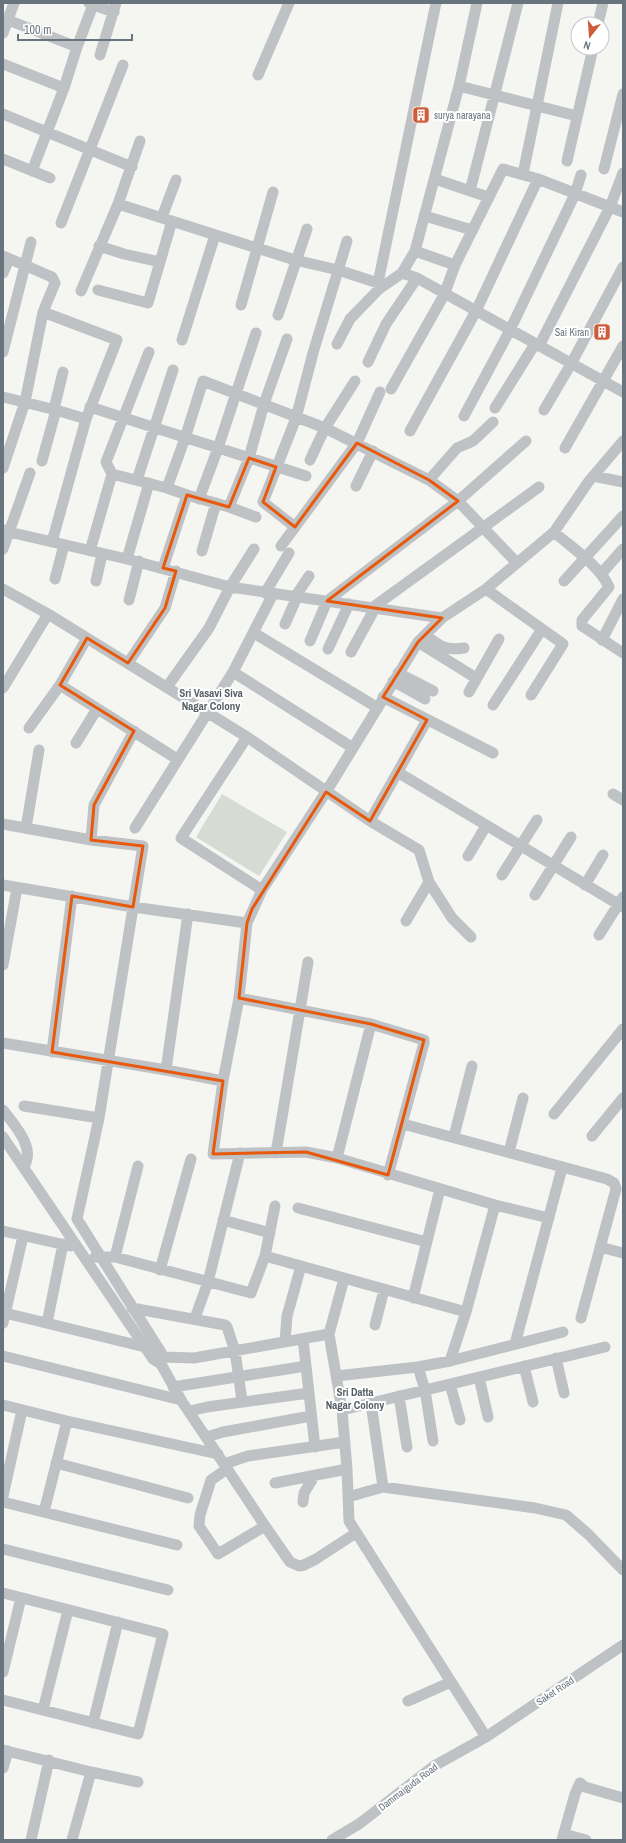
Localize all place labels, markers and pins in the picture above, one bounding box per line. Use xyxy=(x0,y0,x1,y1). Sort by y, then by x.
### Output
building icon: surya narayana xyxy=(411,105,431,125)
place label: surya narayana xyxy=(434,109,491,122)
building icon: Sai Kiran xyxy=(592,322,612,342)
place label: Sai Kiran xyxy=(555,326,589,339)

